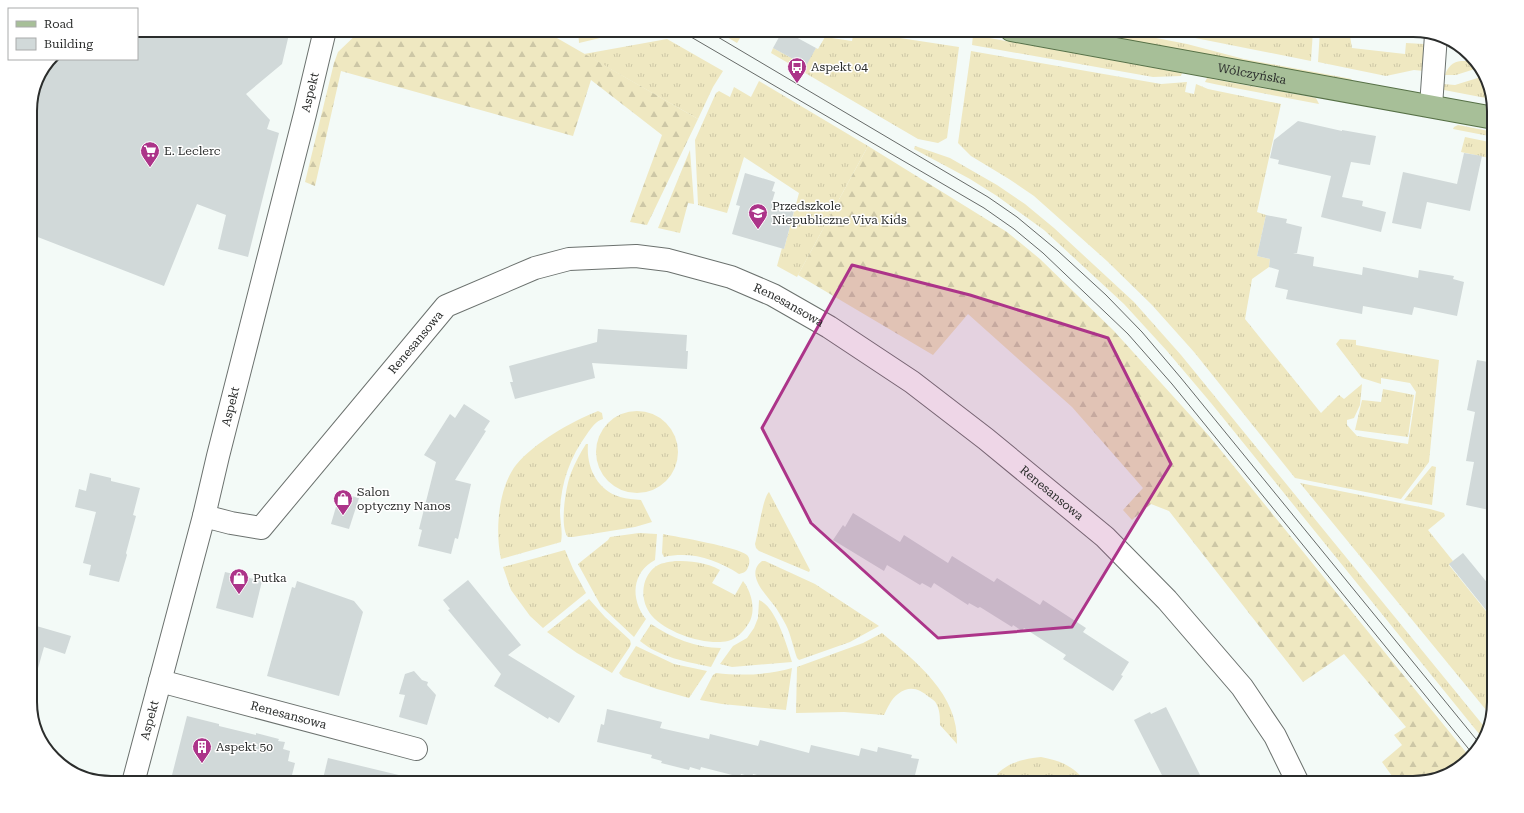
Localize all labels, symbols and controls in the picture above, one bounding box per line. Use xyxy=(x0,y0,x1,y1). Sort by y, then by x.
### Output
legend xyxy=(8,8,138,60)
text: Road xyxy=(44,17,74,31)
text: Building xyxy=(44,37,93,51)
bus stop icon: Aspekt 04 xyxy=(786,56,808,84)
place label: Aspekt 04 xyxy=(811,60,868,74)
street label: Wólczyńska xyxy=(1217,61,1288,87)
street label: Aspekt xyxy=(299,71,322,114)
supermarket icon: E. Leclerc xyxy=(139,140,161,168)
place label: E. Leclerc xyxy=(164,144,221,158)
place label: Przedszkole Niepubliczne Viva Kids xyxy=(772,199,907,227)
school or university icon: Przedszkole Niepubliczne Viva Kids xyxy=(747,202,769,230)
street label: Renesansowa xyxy=(751,280,827,330)
street label: Renesansowa xyxy=(385,307,446,377)
street label: Aspekt xyxy=(219,385,243,428)
street label: Renesansowa xyxy=(1017,463,1087,524)
place label: Salon optyczny Nanos xyxy=(357,485,451,513)
shop icon: Salon optyczny Nanos xyxy=(332,488,354,516)
shop icon: Putka xyxy=(228,567,250,595)
place label: Putka xyxy=(253,571,287,585)
street label: Aspekt xyxy=(138,698,162,742)
street label: Renesansowa xyxy=(249,698,329,732)
building icon: Aspekt 50 xyxy=(191,736,213,764)
place label: Aspekt 50 xyxy=(216,740,273,754)

